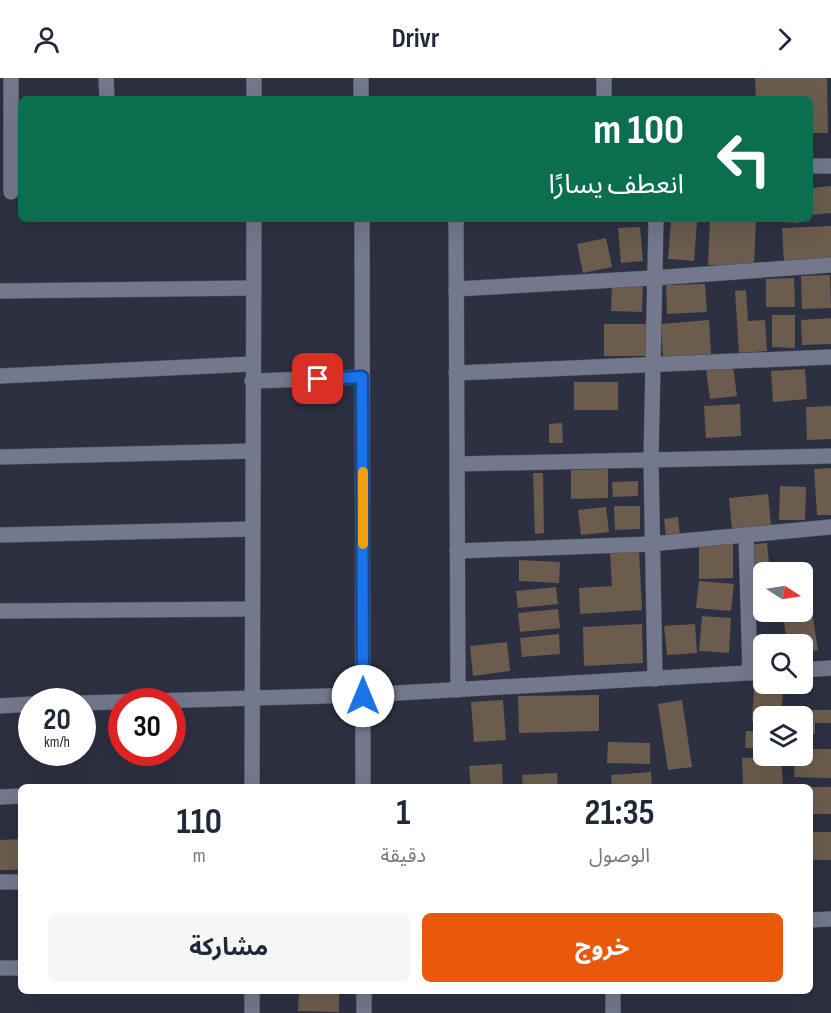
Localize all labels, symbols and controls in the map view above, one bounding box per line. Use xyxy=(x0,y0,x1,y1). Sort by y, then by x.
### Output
icon: person xyxy=(30,23,63,56)
text: Drivr xyxy=(392,23,439,55)
icon: forward xyxy=(768,23,801,56)
text: 100 m xyxy=(593,105,684,156)
icon: left xyxy=(705,120,783,198)
text: انعطف يسارًا xyxy=(549,169,684,201)
pin xyxy=(292,353,343,404)
icon: arrive xyxy=(301,362,334,395)
north arrow xyxy=(753,562,813,622)
map controls xyxy=(753,562,813,766)
button: search xyxy=(753,634,813,694)
position arrow xyxy=(331,664,395,728)
speed limit sign: 30 xyxy=(108,688,186,766)
text: 20 xyxy=(43,702,71,738)
button: layers xyxy=(753,706,813,766)
text: km/h xyxy=(44,733,70,752)
text: 1 xyxy=(396,792,410,835)
text: 21:35 xyxy=(585,792,654,835)
text: 110 xyxy=(177,801,222,844)
text: m xyxy=(193,844,206,868)
text: دقيقة xyxy=(380,844,426,868)
text: الوصول xyxy=(589,844,650,868)
button: مشاركة xyxy=(48,913,410,982)
button: خروج xyxy=(422,913,783,982)

